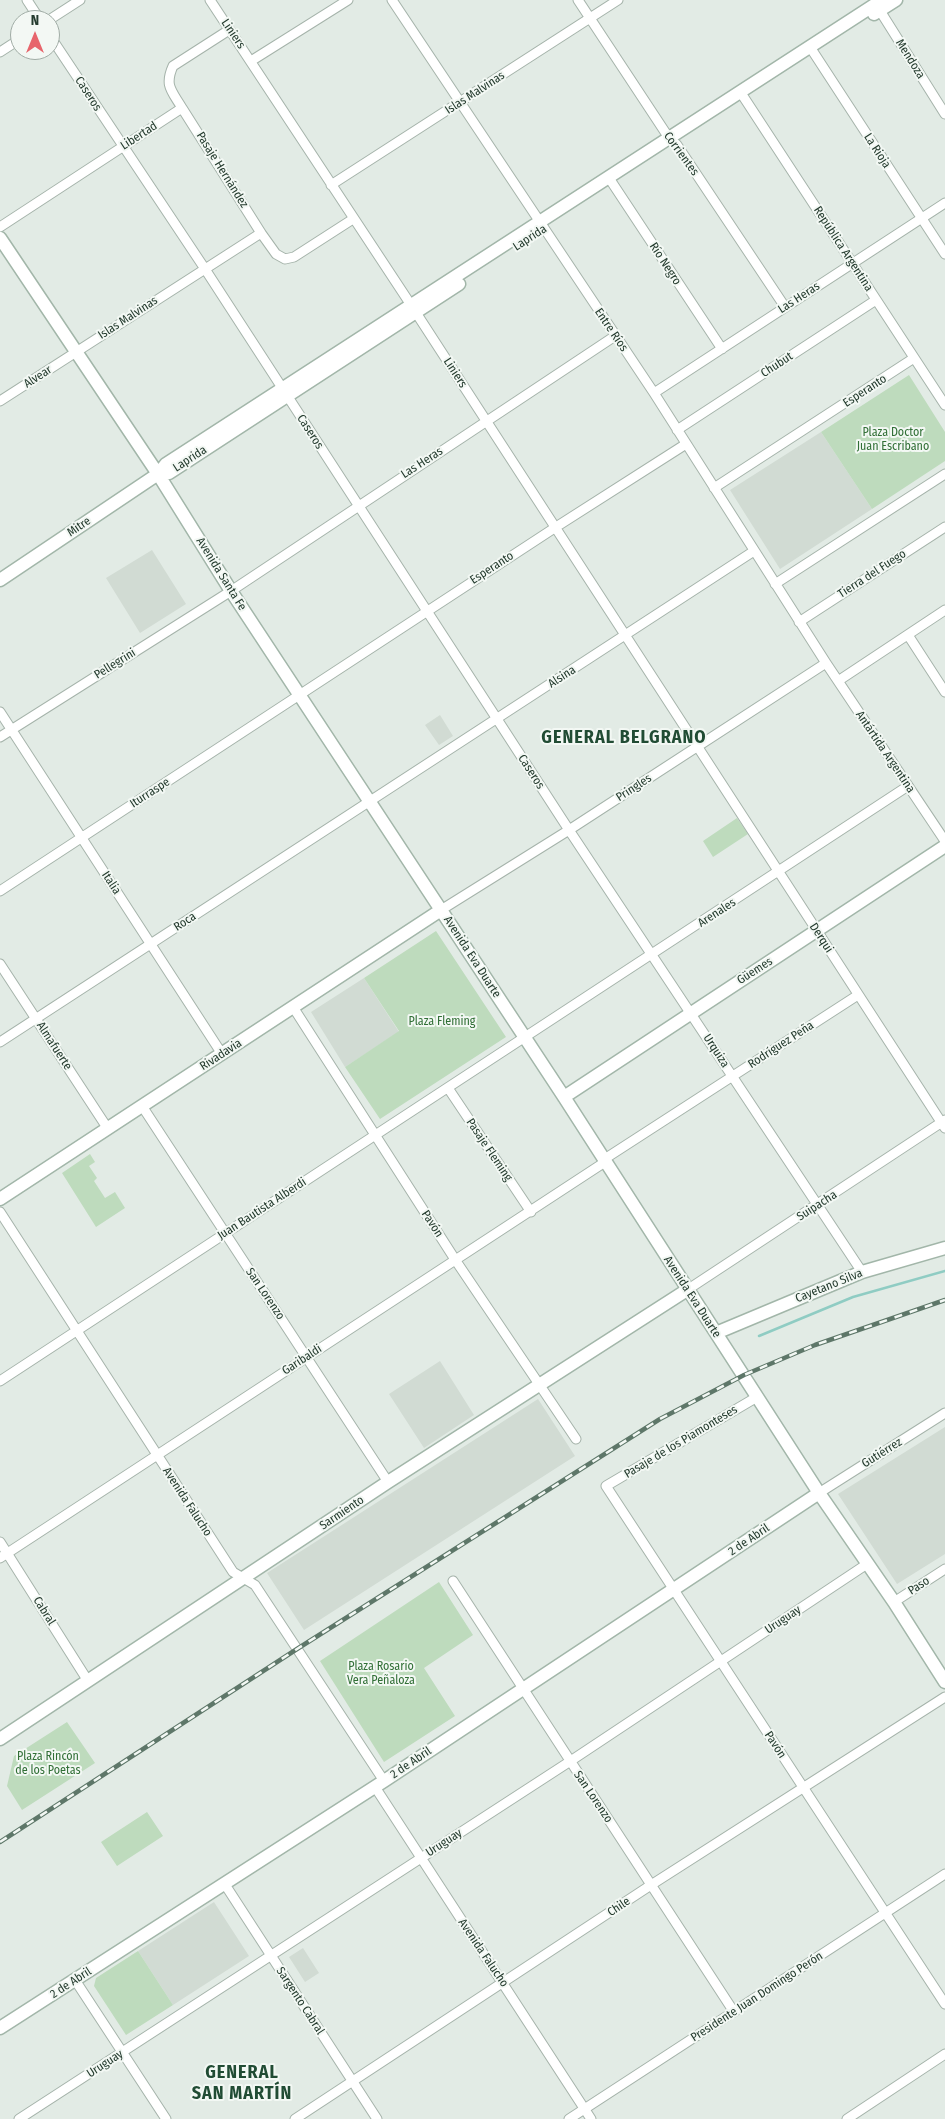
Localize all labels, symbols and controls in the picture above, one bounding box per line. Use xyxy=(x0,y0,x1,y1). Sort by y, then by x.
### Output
north arrow xyxy=(10,10,60,60)
text: N xyxy=(31,12,39,29)
street label: Liniers xyxy=(218,16,248,52)
street label: Mendoza xyxy=(892,37,928,81)
street label: Islas Malvinas xyxy=(443,68,507,118)
street label: Caseros xyxy=(72,74,104,114)
street label: Libertad xyxy=(118,119,160,153)
street label: Pasaje Hernández xyxy=(193,129,251,211)
street label: Corrientes xyxy=(660,129,702,179)
street label: La Rioja xyxy=(860,131,894,171)
street label: República Argentina xyxy=(810,204,876,294)
street label: Laprida xyxy=(511,222,549,254)
street label: Río Negro xyxy=(646,240,684,288)
street label: Las Heras xyxy=(775,279,823,317)
street label: Islas Malvinas xyxy=(96,293,160,343)
street label: Entre Ríos xyxy=(591,306,631,354)
street label: Chubut xyxy=(758,349,796,381)
street label: Liniers xyxy=(440,355,470,391)
street label: Alvear xyxy=(21,363,55,391)
street label: Esperanto xyxy=(840,372,890,410)
street label: Caseros xyxy=(294,412,326,452)
park label: Plaza Doctor Juan Escribano xyxy=(857,426,929,454)
street label: Laprida xyxy=(171,443,209,475)
street label: Las Heras xyxy=(398,444,446,482)
street label: Mitre xyxy=(65,514,93,540)
street label: Avenida Santa Fe xyxy=(193,535,249,613)
street label: Tierra del Fuego xyxy=(835,547,909,601)
street label: Esperanto xyxy=(467,549,517,587)
street label: Pellegrini xyxy=(92,646,138,682)
street label: Alsina xyxy=(546,663,578,691)
street label: Antártida Argentina xyxy=(852,708,918,796)
district label: GENERAL BELGRANO xyxy=(539,727,709,749)
street label: Caseros xyxy=(515,752,547,792)
street label: Pringles xyxy=(614,771,654,805)
street label: Iturraspe xyxy=(127,775,173,811)
street label: Italia xyxy=(98,869,124,897)
street label: Arenales xyxy=(695,895,739,931)
street label: Roca xyxy=(171,910,199,934)
street label: Avenida Eva Duarte xyxy=(440,914,504,1000)
street label: Derqui xyxy=(806,920,836,956)
street label: Güemes xyxy=(735,954,775,988)
park label: Plaza Fleming xyxy=(409,1015,475,1029)
street label: Rodríguez Peña xyxy=(745,1018,817,1072)
street label: Almafuerte xyxy=(33,1019,75,1073)
street label: Urquiza xyxy=(700,1032,732,1070)
street label: Rivadavia xyxy=(197,1036,245,1074)
street label: Pasaje Fleming xyxy=(463,1116,515,1184)
street label: Juan Bautista Alberdi xyxy=(215,1175,309,1243)
street label: Suipacha xyxy=(794,1188,840,1224)
street label: Pavón xyxy=(418,1208,446,1240)
street label: Avenida Eva Duarte xyxy=(660,1254,724,1340)
street label: San Lorenzo xyxy=(242,1265,288,1323)
street label: Cayetano Silva xyxy=(793,1266,865,1306)
street label: Garibaldi xyxy=(279,1342,325,1378)
street label: Pasaje de los Piamonteses xyxy=(622,1402,740,1482)
street label: Gutiérrez xyxy=(859,1435,905,1471)
street label: Avenida Falucho xyxy=(159,1465,215,1539)
street label: Sarmiento xyxy=(317,1493,367,1533)
street label: 2 de Abril xyxy=(726,1521,772,1559)
street label: Paso xyxy=(905,1574,933,1598)
street label: Cabral xyxy=(30,1594,58,1628)
street label: Uruguay xyxy=(762,1603,804,1637)
park label: Plaza Rosario Vera Peñaloza xyxy=(347,1660,415,1688)
street label: Pavón xyxy=(761,1729,789,1761)
street label: 2 de Abril xyxy=(388,1744,434,1782)
park label: Plaza Rincón de los Poetas xyxy=(15,1750,81,1778)
street label: San Lorenzo xyxy=(570,1768,616,1826)
street label: Uruguay xyxy=(423,1826,465,1860)
street label: Chile xyxy=(605,1894,633,1920)
street label: Avenida Falucho xyxy=(455,1916,511,1990)
street label: Presidente Juan Domingo Perón xyxy=(688,1949,826,2045)
street label: 2 de Abril xyxy=(48,1964,94,2002)
street label: Sargento Cabral xyxy=(273,1965,327,2037)
street label: Uruguay xyxy=(84,2047,126,2081)
district label: GENERAL SAN MARTÍN xyxy=(191,2062,293,2104)

